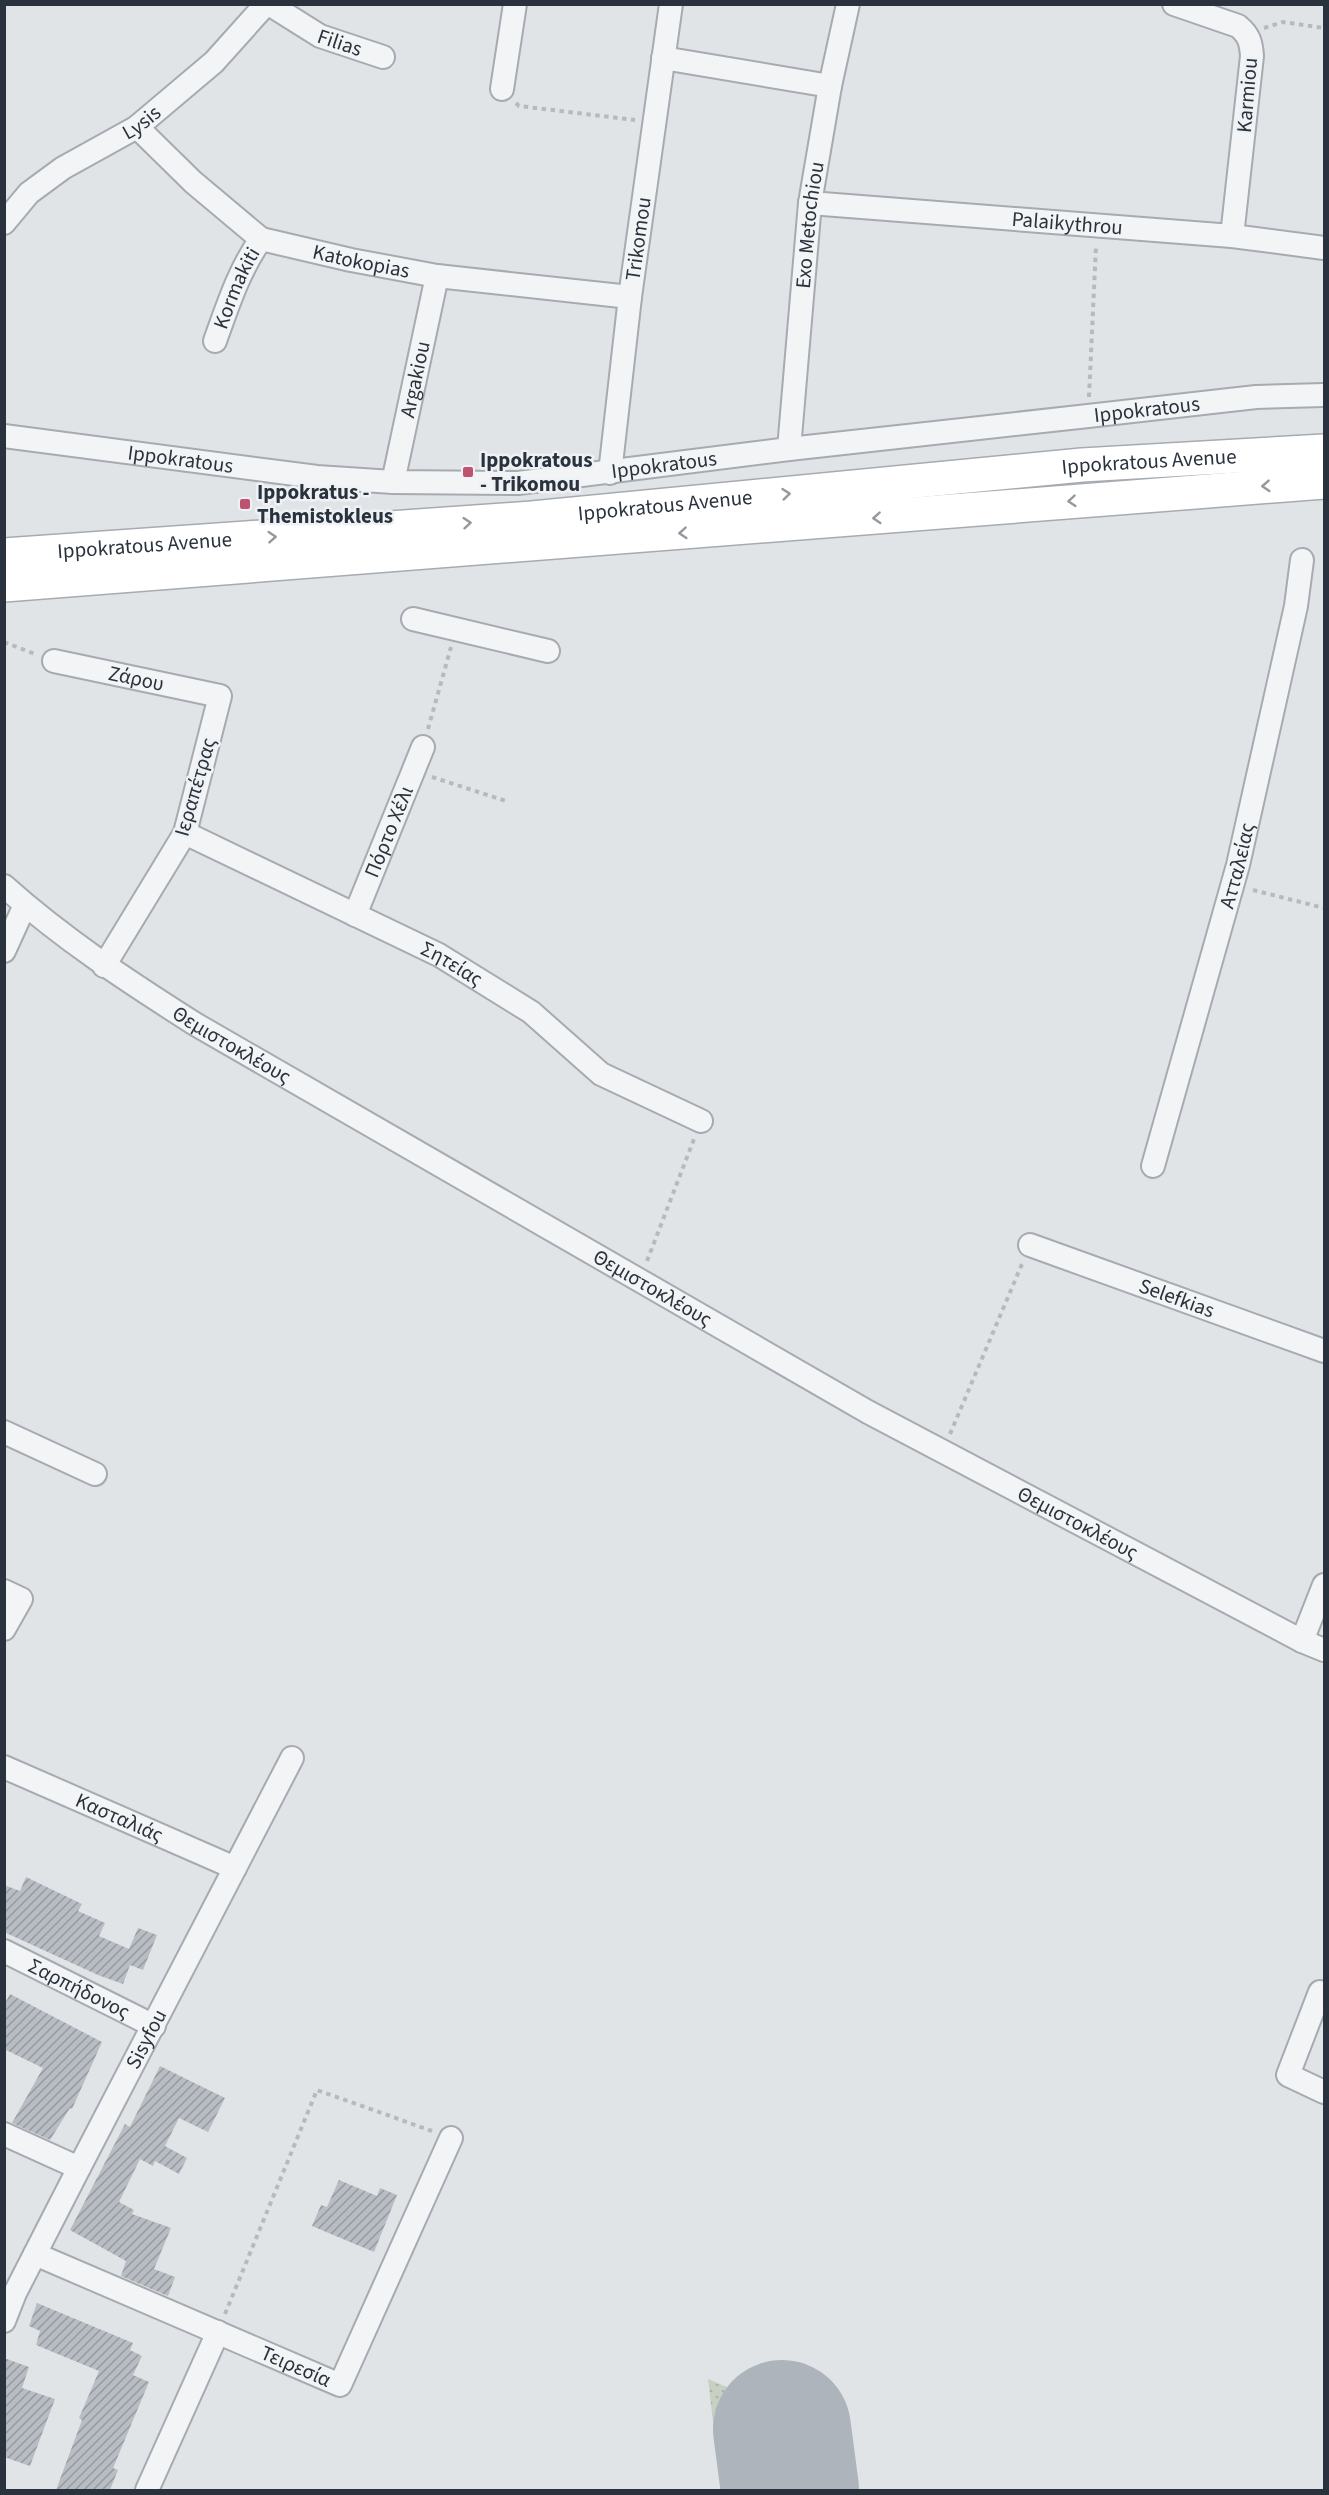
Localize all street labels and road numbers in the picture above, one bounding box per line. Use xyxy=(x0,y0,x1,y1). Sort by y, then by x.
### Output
street label: Filias xyxy=(313,21,366,64)
street label: Karmiou xyxy=(1229,56,1265,134)
street label: Lysis xyxy=(117,98,168,147)
street label: Exo Metochiou xyxy=(788,159,832,290)
street label: Trikomou xyxy=(617,195,659,283)
street label: Palaikythrou xyxy=(1011,204,1124,242)
street label: Katokopias xyxy=(310,237,412,286)
street label: Kormakiti xyxy=(206,241,267,333)
street label: Argakiou xyxy=(392,338,438,420)
street label: Ippokratous xyxy=(1092,388,1201,430)
street label: Ippokratous xyxy=(126,437,235,481)
street label: Ippokratous Avenue xyxy=(1060,441,1237,482)
street label: Ippokratous xyxy=(609,443,719,486)
street label: Ippokratous Avenue xyxy=(576,482,754,529)
street label: Ippokratous Avenue xyxy=(56,524,233,566)
street label: Ζάρου xyxy=(106,658,167,699)
street label: Ιεραπέτρας xyxy=(167,734,223,840)
street label: Πόρτο Χέλι xyxy=(357,781,421,882)
street label: Ατταλείας xyxy=(1211,820,1262,912)
street label: Σητείας xyxy=(416,933,489,994)
street label: Θεμιστοκλέους xyxy=(166,998,297,1091)
street label: Θεμιστοκλέους xyxy=(587,1242,718,1334)
street label: Selefkias xyxy=(1135,1270,1219,1325)
street label: Θεμιστοκλέους xyxy=(1012,1478,1144,1567)
street label: Κασταλιάς xyxy=(71,1785,168,1850)
street label: Σαρπήδονος xyxy=(23,1951,135,2027)
street label: Sisyfou xyxy=(118,2004,174,2074)
street label: Τειρεσία xyxy=(256,2338,336,2395)

